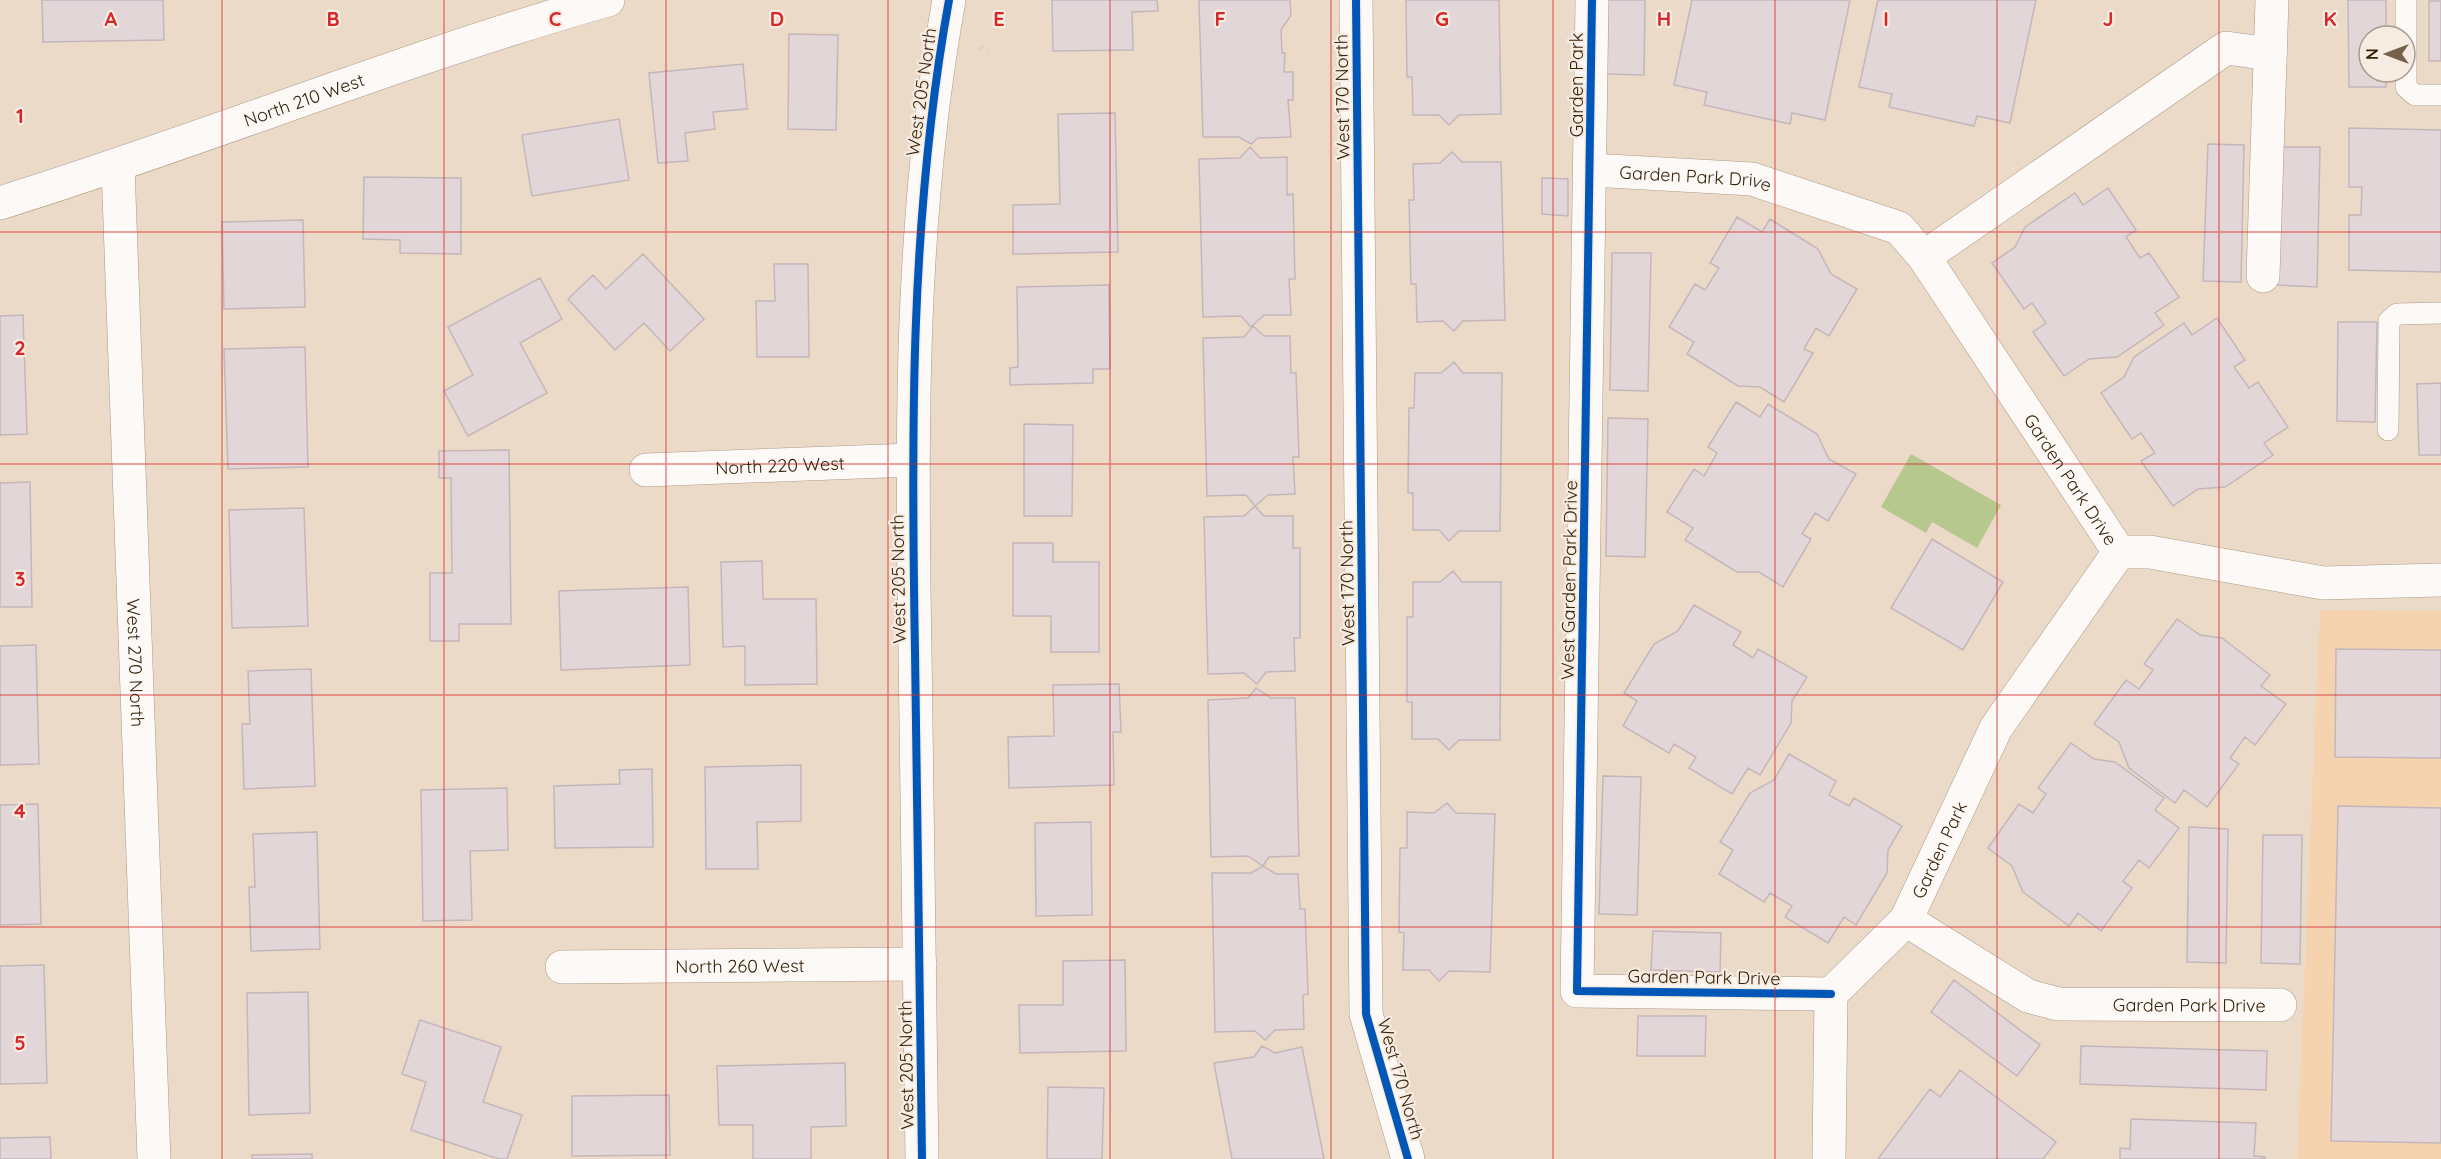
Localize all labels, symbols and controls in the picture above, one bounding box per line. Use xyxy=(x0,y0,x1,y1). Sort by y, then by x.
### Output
text: A xyxy=(105,6,118,31)
text: B xyxy=(326,6,340,31)
text: C xyxy=(549,6,562,31)
text: D xyxy=(770,6,784,31)
text: E xyxy=(993,6,1005,31)
text: F xyxy=(1214,6,1226,31)
text: G xyxy=(1435,6,1449,31)
text: H xyxy=(1657,6,1671,31)
text: I xyxy=(1883,6,1889,31)
text: J xyxy=(2102,6,2114,31)
text: K xyxy=(2323,6,2337,31)
north arrow xyxy=(2357,24,2417,84)
street label: West 205 North xyxy=(901,26,941,158)
street label: Garden Park xyxy=(1565,33,1588,137)
street label: West 170 North xyxy=(1329,34,1355,160)
text: N xyxy=(2362,48,2382,60)
street label: North 210 West xyxy=(240,68,367,131)
text: 1 xyxy=(16,103,24,128)
street label: Garden Park Drive xyxy=(1619,160,1775,196)
text: 2 xyxy=(14,335,26,360)
street label: Garden Park Drive xyxy=(2019,409,2123,550)
street label: North 220 West xyxy=(715,451,845,479)
street label: West Garden Park Drive xyxy=(1556,480,1582,680)
street label: West 205 North xyxy=(885,514,911,644)
street label: West 170 North xyxy=(1334,520,1360,646)
text: 3 xyxy=(15,566,25,591)
street label: West 270 North xyxy=(122,598,150,727)
street label: Garden Park xyxy=(1906,797,1972,902)
text: 4 xyxy=(14,798,26,823)
street label: North 260 West xyxy=(675,953,805,978)
street label: Garden Park Drive xyxy=(1627,964,1781,990)
street label: Garden Park Drive xyxy=(2113,993,2266,1016)
street label: West 205 North xyxy=(893,1000,919,1130)
street label: West 170 North xyxy=(1373,1016,1429,1142)
text: 5 xyxy=(14,1030,26,1055)

